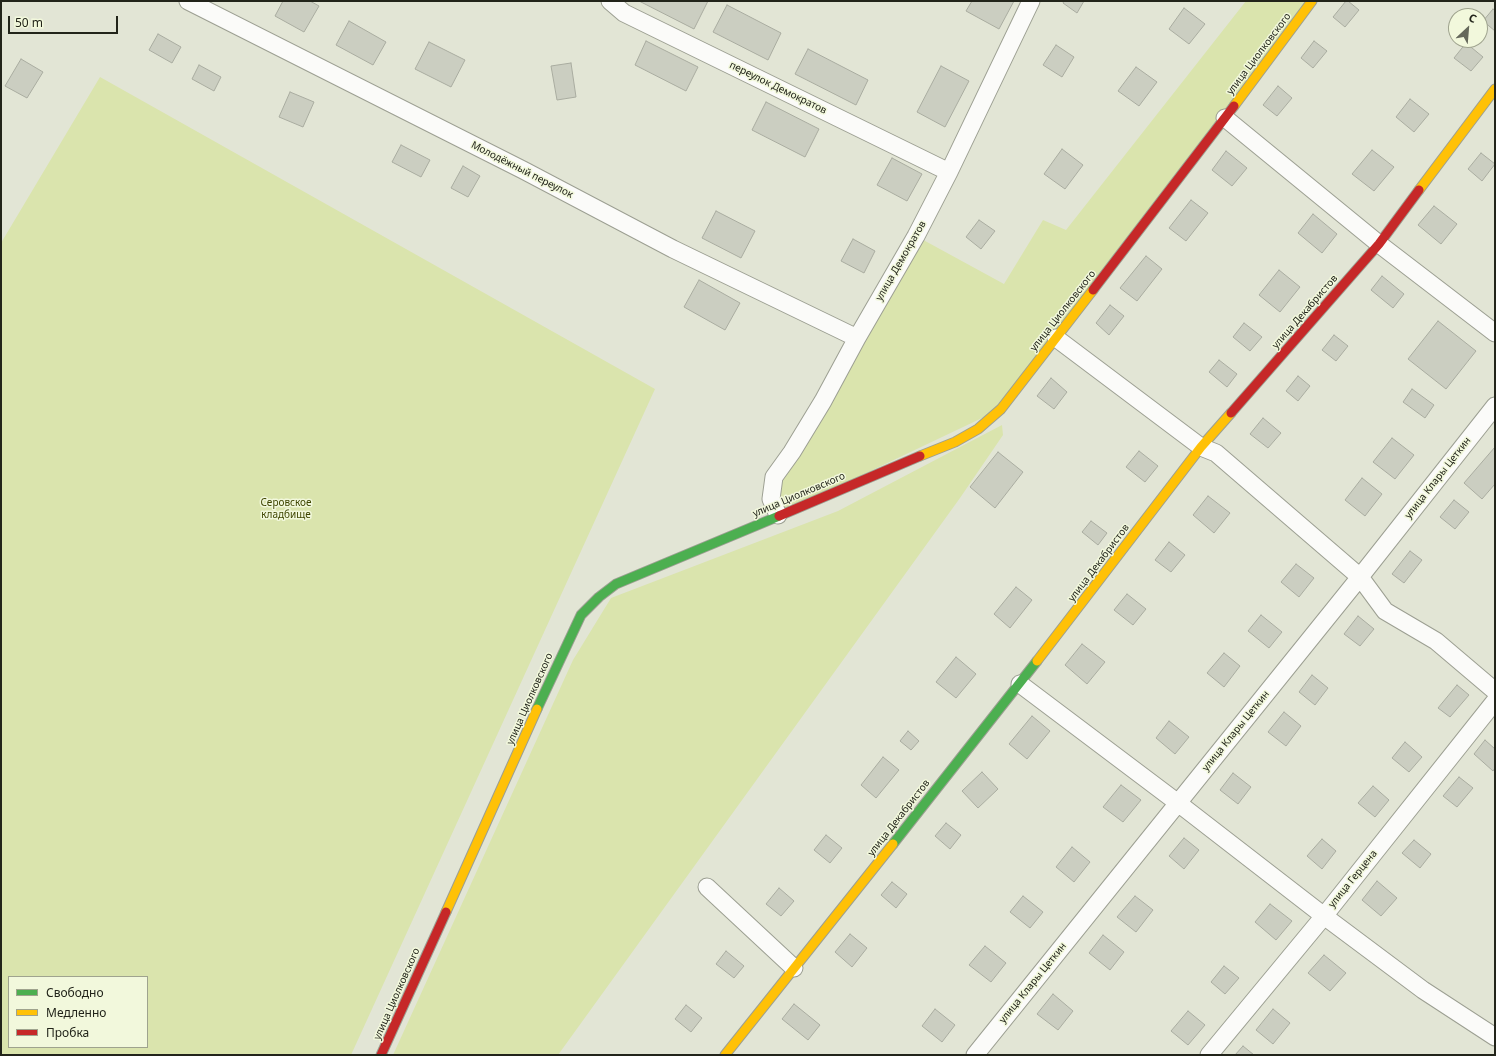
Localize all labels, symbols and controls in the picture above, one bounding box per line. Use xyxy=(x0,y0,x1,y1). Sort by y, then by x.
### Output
scale bar xyxy=(10,8,120,34)
north arrow xyxy=(1448,8,1488,48)
text: С xyxy=(1467,9,1480,26)
street label: улица Циолковского xyxy=(1224,11,1294,97)
text: 50 m xyxy=(15,14,43,31)
street label: переулок Демократов xyxy=(727,59,829,117)
street label: Молодёжный переулок xyxy=(469,139,575,201)
street label: улица Демократов xyxy=(873,219,929,303)
street label: улица Циолковского xyxy=(1028,268,1098,354)
street label: улица Декабристов xyxy=(1270,273,1340,351)
street label: улица Клары Цеткин xyxy=(1402,435,1474,521)
street label: улица Циолковского xyxy=(751,470,847,520)
park label: Серовское кладбище xyxy=(260,497,312,520)
street label: улица Декабристов xyxy=(1066,522,1132,604)
street label: улица Циолковского xyxy=(504,651,556,747)
street label: улица Клары Цеткин xyxy=(1200,688,1272,774)
street label: улица Декабристов xyxy=(865,777,933,859)
street label: улица Герцена xyxy=(1326,848,1380,910)
street label: улица Клары Цеткин xyxy=(997,940,1069,1026)
street label: улица Циолковского xyxy=(371,946,423,1042)
legend xyxy=(8,976,148,1048)
text: Свободно xyxy=(46,984,104,1001)
text: Медленно xyxy=(46,1004,106,1021)
text: Пробка xyxy=(46,1024,89,1041)

